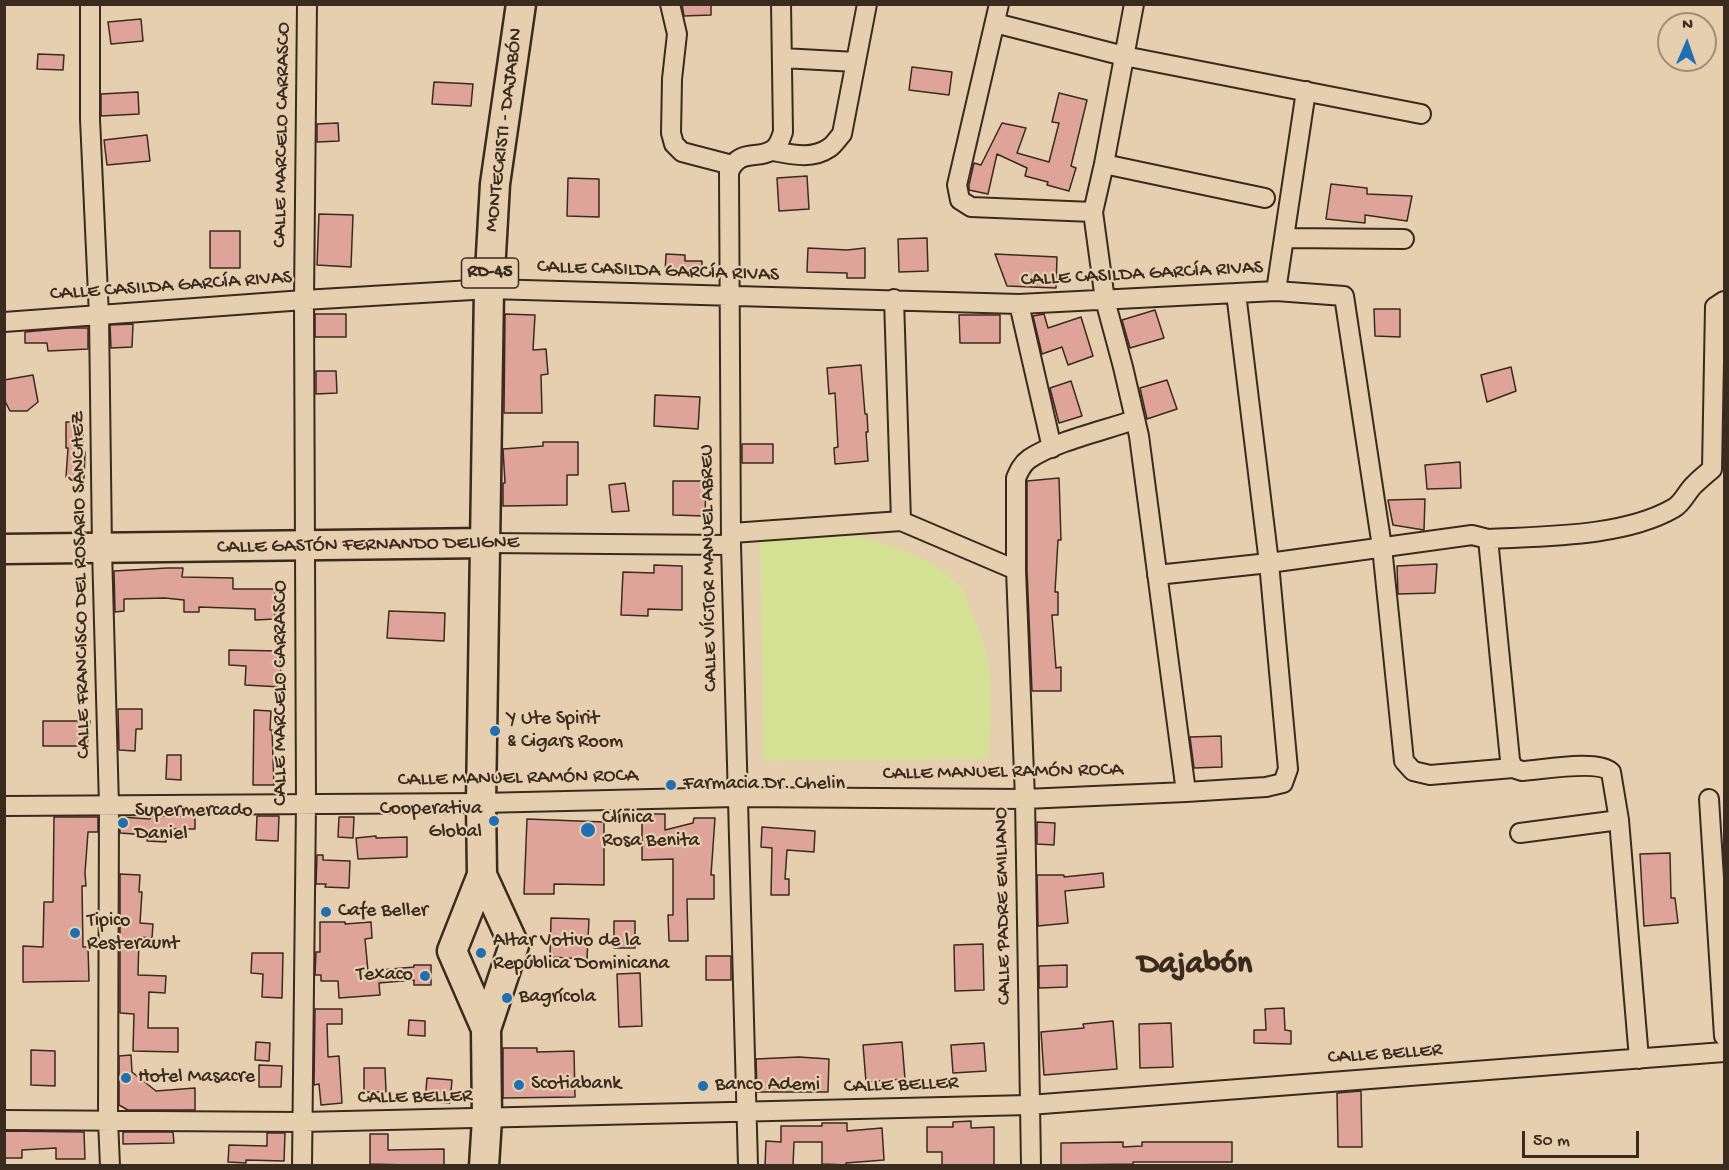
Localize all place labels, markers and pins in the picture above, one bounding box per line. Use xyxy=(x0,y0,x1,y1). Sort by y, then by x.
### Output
place label: Y Ute Spirit & Cigars Room xyxy=(507,708,623,755)
marker: Y Ute Spirit & Cigars Room xyxy=(488,724,502,738)
place label: Farmacia Dr. Chelin xyxy=(683,773,845,797)
marker: Farmacia Dr. Chelin xyxy=(664,778,678,792)
place label: Cooperativa Global xyxy=(380,798,482,845)
place label: Supermercado Daniel xyxy=(135,800,253,847)
place label: Clínica Rosa Benita xyxy=(602,807,700,854)
marker: Cooperativa Global xyxy=(487,814,501,828)
marker: Supermercado Daniel xyxy=(116,816,130,830)
marker: Clínica Rosa Benita xyxy=(579,821,597,839)
place label: Cafe Beller xyxy=(338,900,428,924)
marker: Cafe Beller xyxy=(319,905,333,919)
place label: Tipico Resteraunt xyxy=(87,910,179,957)
marker: Tipico Resteraunt xyxy=(68,926,82,940)
place label: Altar Votivo de la República Dominicana xyxy=(493,930,669,977)
marker: Altar Votivo de la República Dominicana xyxy=(474,946,488,960)
place label: Texaco xyxy=(356,964,413,988)
marker: Texaco xyxy=(418,969,432,983)
place label: Bagrícola xyxy=(519,986,596,1010)
marker: Bagrícola xyxy=(500,991,514,1005)
place label: Hotel Masacre xyxy=(138,1066,255,1090)
marker: Hotel Masacre xyxy=(119,1071,133,1085)
place label: Scotiabank xyxy=(531,1073,621,1097)
place label: Banco Ademi xyxy=(715,1074,820,1098)
marker: Scotiabank xyxy=(512,1078,526,1092)
marker: Banco Ademi xyxy=(696,1079,710,1093)

